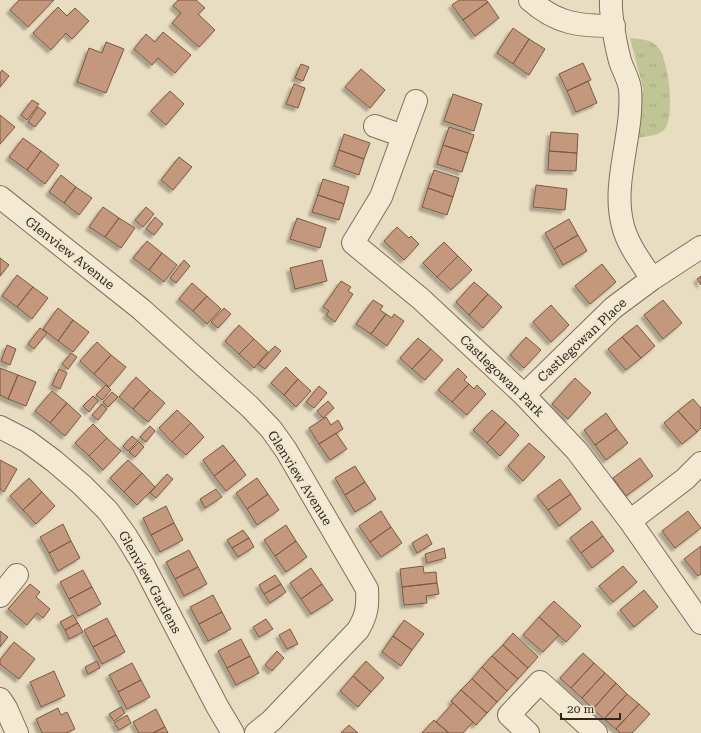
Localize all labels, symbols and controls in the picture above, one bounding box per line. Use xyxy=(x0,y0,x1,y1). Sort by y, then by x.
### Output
street label: Glenview Avenue xyxy=(23,214,117,292)
street label: Castlegowan Place xyxy=(534,295,630,385)
street label: Castlegowan Park xyxy=(457,332,547,420)
street label: Glenview Avenue xyxy=(265,428,335,528)
street label: Glenview Gardens xyxy=(116,528,184,636)
scale bar xyxy=(561,695,620,721)
text: 20 m xyxy=(567,702,594,716)

